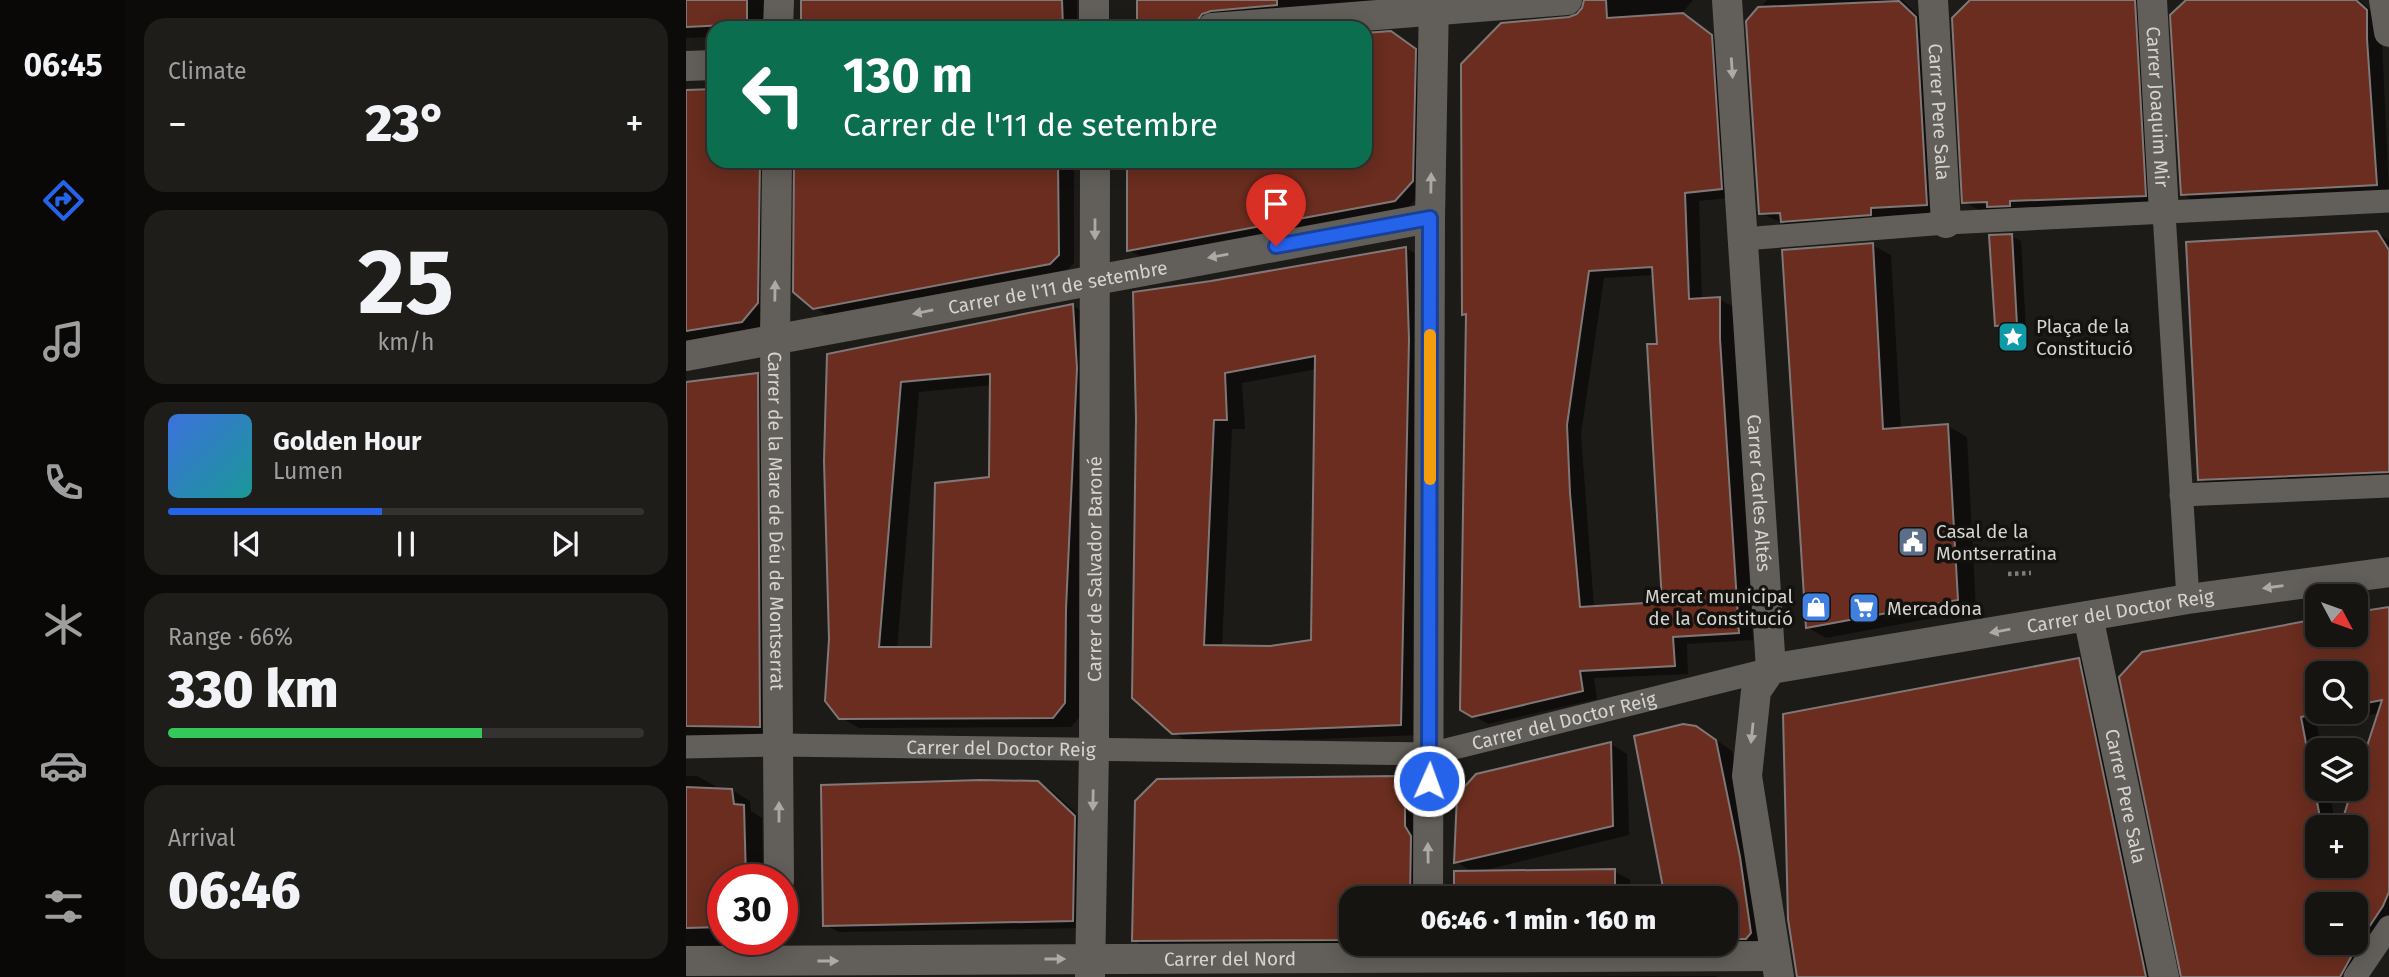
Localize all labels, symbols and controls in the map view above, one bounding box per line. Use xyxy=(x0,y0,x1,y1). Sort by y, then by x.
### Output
street label: Carrer Joaquim Mir xyxy=(2142,26,2174,189)
street label: Carrer Pere Sala xyxy=(1924,43,1955,181)
text: 06:45 xyxy=(23,46,103,84)
text: 130 m xyxy=(843,46,973,105)
icon: left xyxy=(728,49,819,140)
text: Climate xyxy=(168,57,247,85)
one-way arrow xyxy=(1727,57,1738,79)
text: 23° xyxy=(365,92,447,155)
text: − xyxy=(168,101,187,147)
text: + xyxy=(625,101,644,147)
text: Carrer de l'11 de setembre xyxy=(843,106,1218,144)
one-way arrow xyxy=(1425,172,1437,194)
pin xyxy=(1246,174,1306,246)
icon: directions xyxy=(39,176,88,225)
icon: arrive xyxy=(1257,185,1295,223)
one-way arrow xyxy=(1089,218,1101,240)
text: 25 xyxy=(358,228,454,337)
one-way arrow xyxy=(1207,251,1229,262)
street label: Carrer de l'11 de setembre xyxy=(946,255,1169,319)
one-way arrow xyxy=(769,279,781,301)
one-way arrow xyxy=(911,306,933,317)
place label: Plaça de la Constitució xyxy=(2036,315,2133,360)
icon: music xyxy=(39,317,88,366)
place icon: Plaça de la Constitució xyxy=(1996,320,2030,354)
text: km/h xyxy=(378,328,434,356)
street label: Carrer de la Mare de Déu de Montserrat xyxy=(764,351,789,691)
street label: Carrer Carles Altés xyxy=(1743,413,1776,573)
text: Golden Hour xyxy=(273,426,421,457)
street label: Carrer de Salvador Baroné xyxy=(1083,456,1106,682)
text: Lumen xyxy=(273,457,343,485)
icon: phone xyxy=(39,458,88,507)
place label: Casal de la Montserratina xyxy=(1936,520,2057,565)
icon: previous xyxy=(228,525,266,563)
icon: pause xyxy=(387,525,425,563)
icon: next xyxy=(546,525,584,563)
public building icon: Casal de la Montserratina xyxy=(1896,525,1930,559)
one-way arrow xyxy=(2262,582,2284,593)
street label: Carrer del Doctor Reig xyxy=(2025,584,2215,637)
north arrow xyxy=(2305,584,2368,648)
map controls xyxy=(2305,584,2368,955)
place label: Mercat municipal de la Constitució xyxy=(1645,585,1793,630)
shop icon: Mercat municipal de la Constitució xyxy=(1799,590,1833,624)
supermarket icon: Mercadona xyxy=(1847,591,1881,625)
place label: Mercadona xyxy=(1887,597,1982,620)
icon: climate xyxy=(39,600,88,649)
text: Range · 66% xyxy=(168,623,293,651)
one-way arrow xyxy=(1989,625,2011,636)
text: 330 km xyxy=(168,658,339,721)
button: search xyxy=(2305,661,2368,724)
street label: Carrer del Doctor Reig xyxy=(1469,687,1659,755)
one-way arrow xyxy=(1746,722,1757,744)
street label: Carrer Pere Sala xyxy=(2101,727,2151,865)
street label: Carrer del Doctor Reig xyxy=(906,735,1096,761)
button: layers xyxy=(2305,738,2368,801)
icon: car xyxy=(39,741,88,790)
position arrow xyxy=(1392,744,1466,818)
one-way arrow xyxy=(1087,789,1099,811)
one-way arrow xyxy=(773,801,785,823)
button: + xyxy=(2305,815,2368,878)
text: Arrival xyxy=(168,824,235,852)
one-way arrow xyxy=(1422,842,1433,864)
text: 06:46 xyxy=(168,859,301,922)
speed limit sign: 30 xyxy=(707,864,798,955)
icon: filters xyxy=(39,882,88,931)
button: − xyxy=(2305,892,2368,955)
text: 06:46 · 1 min · 160 m xyxy=(1421,905,1656,936)
street label: Carrer del Nord xyxy=(1164,947,1296,970)
one-way arrow xyxy=(1044,953,1066,965)
one-way arrow xyxy=(817,955,839,967)

